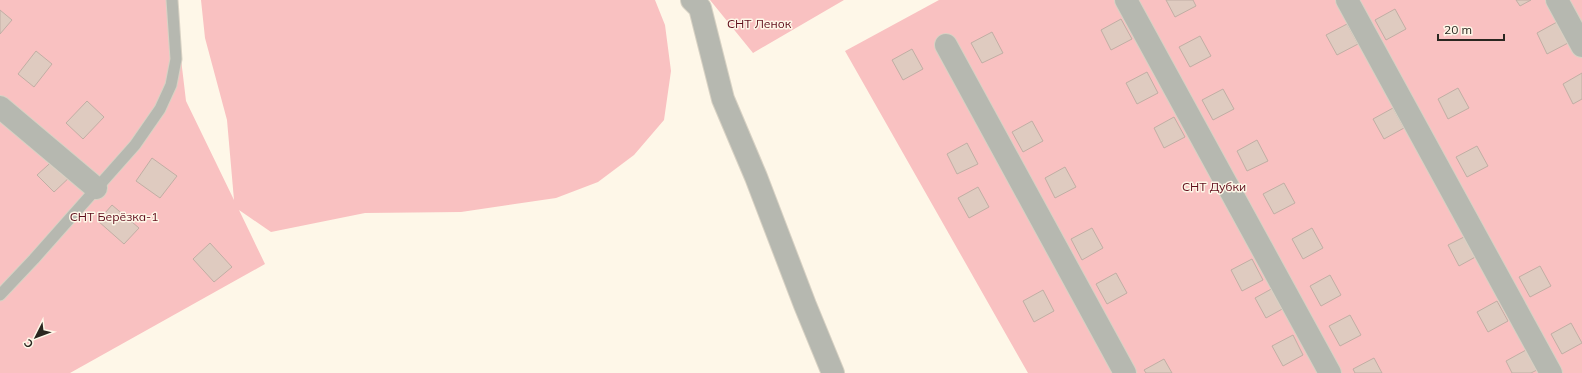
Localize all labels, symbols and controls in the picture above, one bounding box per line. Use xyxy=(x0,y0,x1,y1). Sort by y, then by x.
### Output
park label: СНТ Ленок xyxy=(727,16,792,31)
scale bar xyxy=(1438,16,1504,42)
text: 20 m xyxy=(1444,22,1472,37)
park label: СНТ Дубки xyxy=(1182,179,1246,194)
park label: СНТ Берёзка-1 xyxy=(70,209,158,224)
north arrow xyxy=(16,317,56,357)
text: С xyxy=(21,336,36,351)

